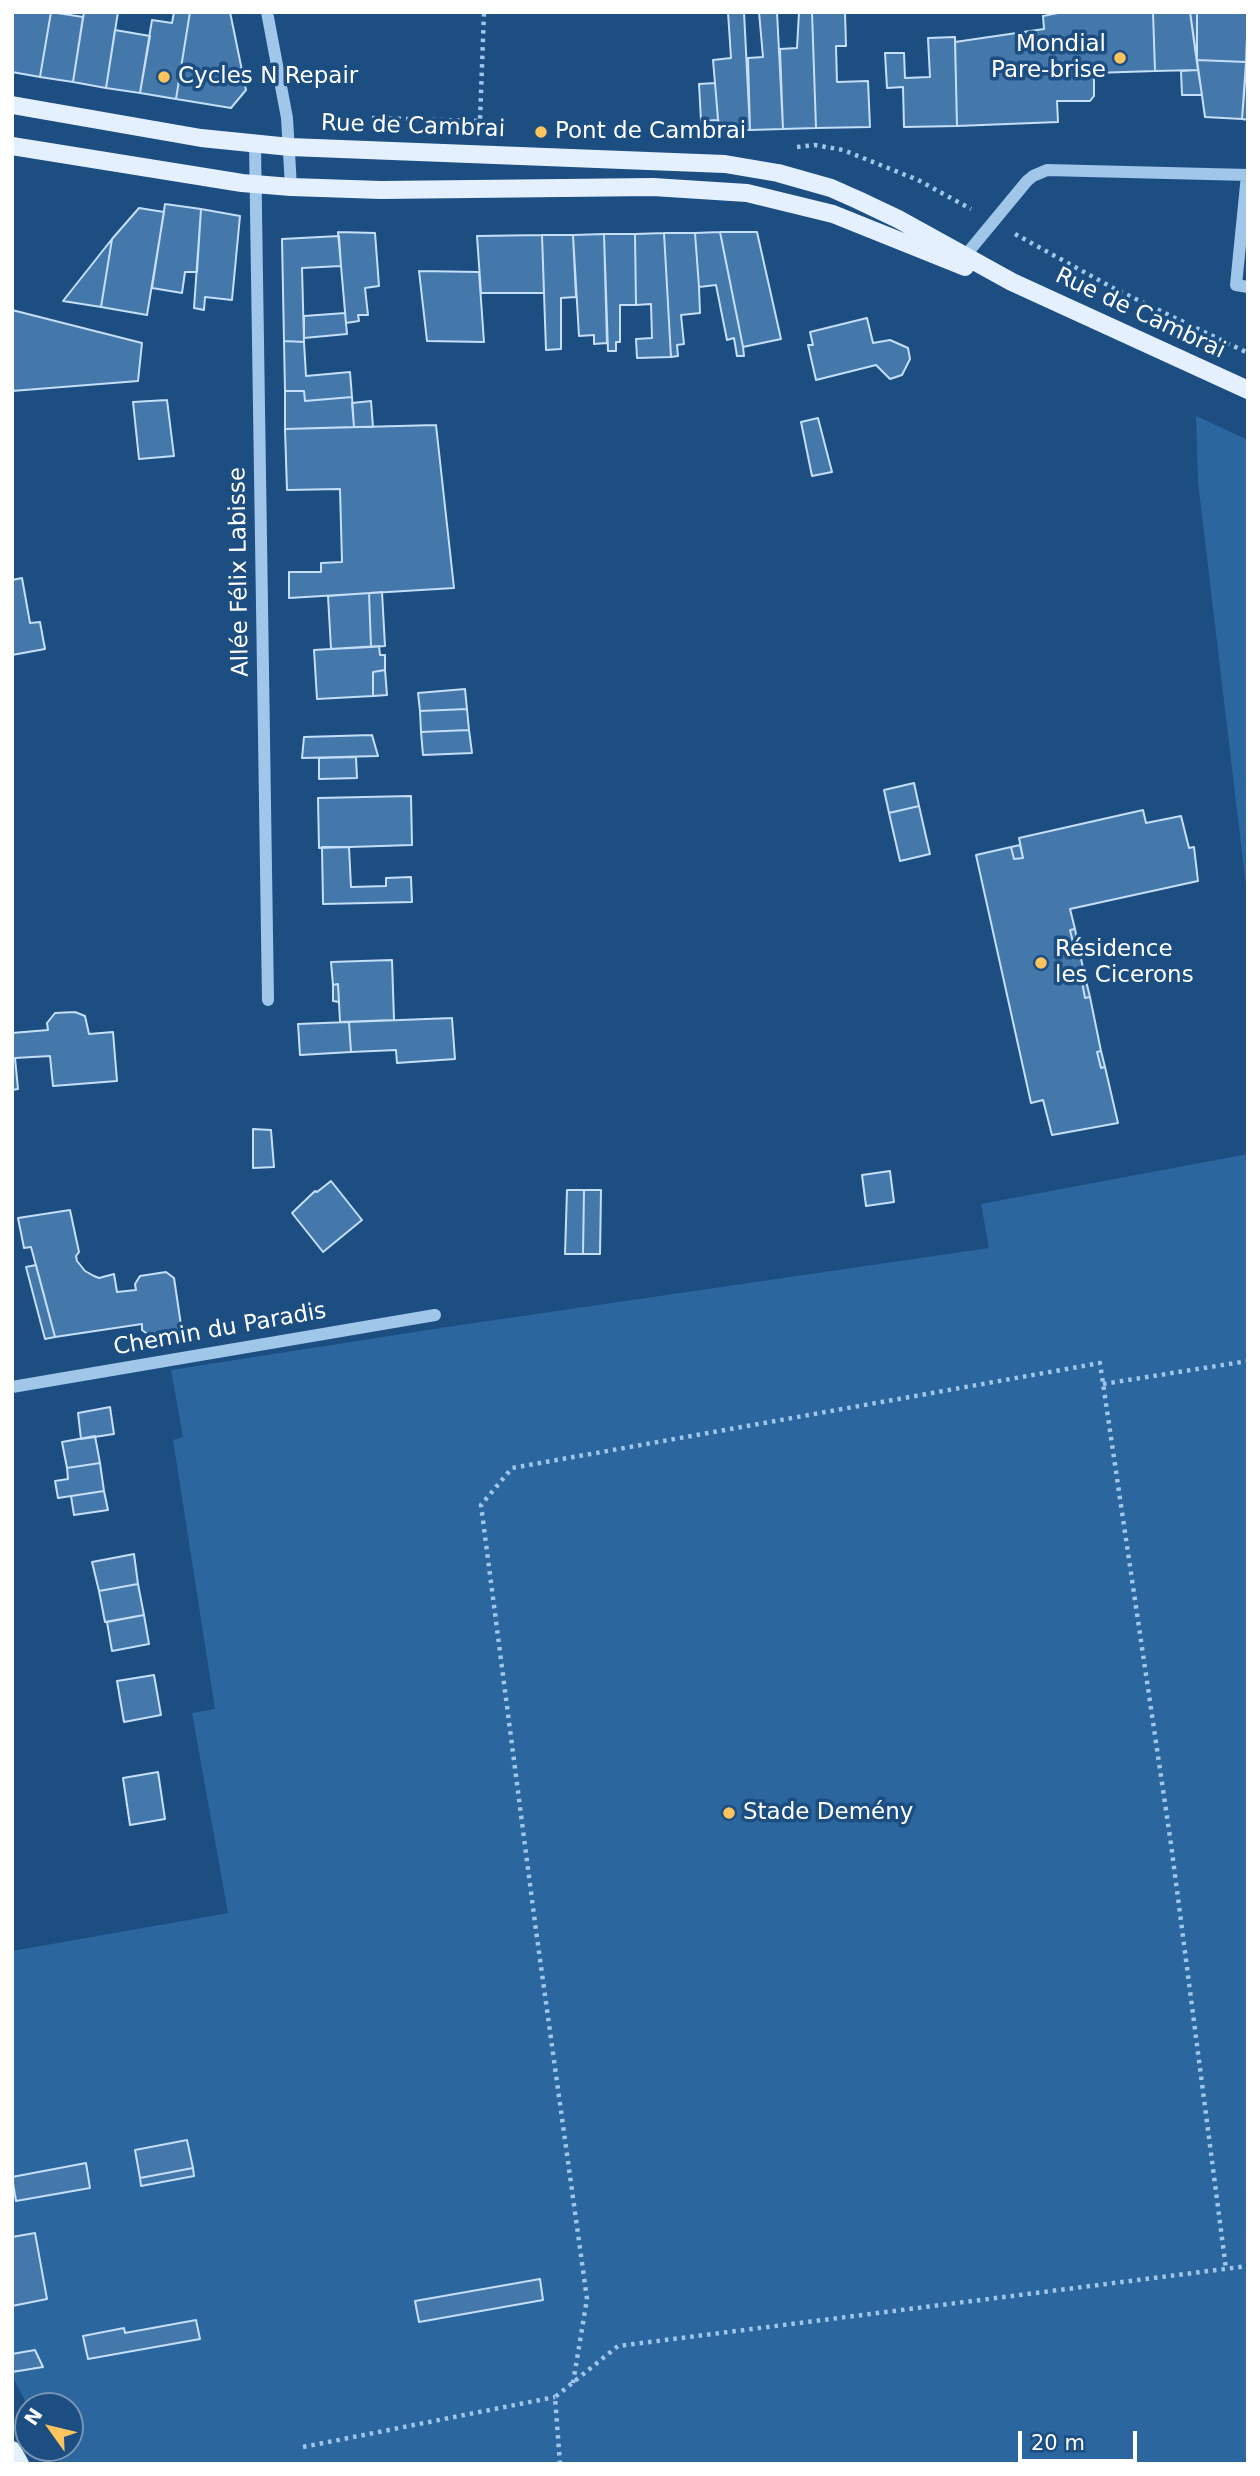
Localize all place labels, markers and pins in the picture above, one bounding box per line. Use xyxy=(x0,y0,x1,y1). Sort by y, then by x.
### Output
place label: Mondial Pare-brise xyxy=(991,31,1106,85)
marker: Mondial Pare-brise xyxy=(1112,50,1128,66)
place label: Cycles N Repair xyxy=(178,63,358,91)
marker: Cycles N Repair xyxy=(156,69,172,85)
place label: Pont de Cambrai xyxy=(555,118,746,146)
marker: Pont de Cambrai xyxy=(533,124,549,140)
place label: Résidence les Cicerons xyxy=(1055,936,1194,990)
marker: Résidence les Cicerons xyxy=(1033,955,1049,971)
place label: Stade Demény xyxy=(743,1799,913,1827)
marker: Stade Demény xyxy=(721,1805,737,1821)

